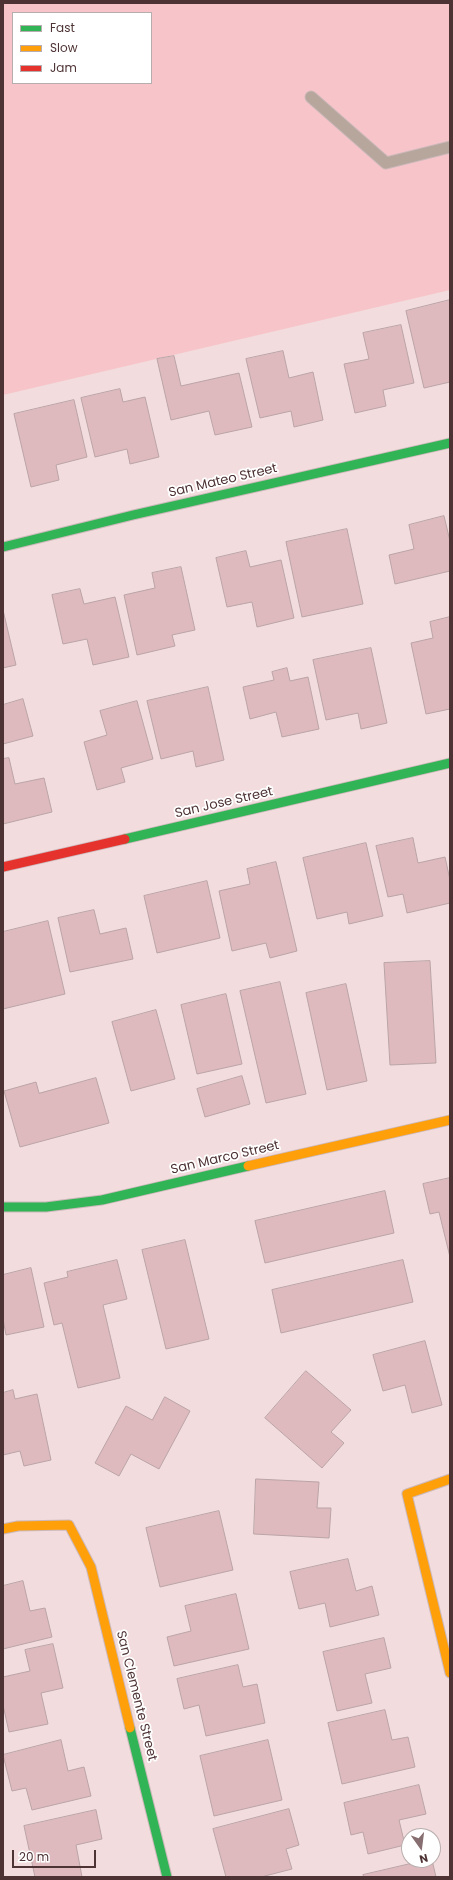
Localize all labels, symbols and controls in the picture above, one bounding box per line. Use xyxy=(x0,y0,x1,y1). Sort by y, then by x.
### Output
legend xyxy=(12,12,152,84)
text: Fast xyxy=(50,19,75,36)
text: Slow xyxy=(50,39,78,56)
text: Jam xyxy=(50,59,77,76)
street label: San Mateo Street xyxy=(167,461,279,501)
street label: San Jose Street xyxy=(174,784,274,822)
street label: San Marco Street xyxy=(169,1138,281,1178)
street label: San Clemente Street xyxy=(112,1629,160,1763)
north arrow xyxy=(401,1828,441,1868)
scale bar xyxy=(14,1842,98,1868)
text: 20 m xyxy=(19,1848,49,1865)
text: N xyxy=(418,1850,430,1867)

